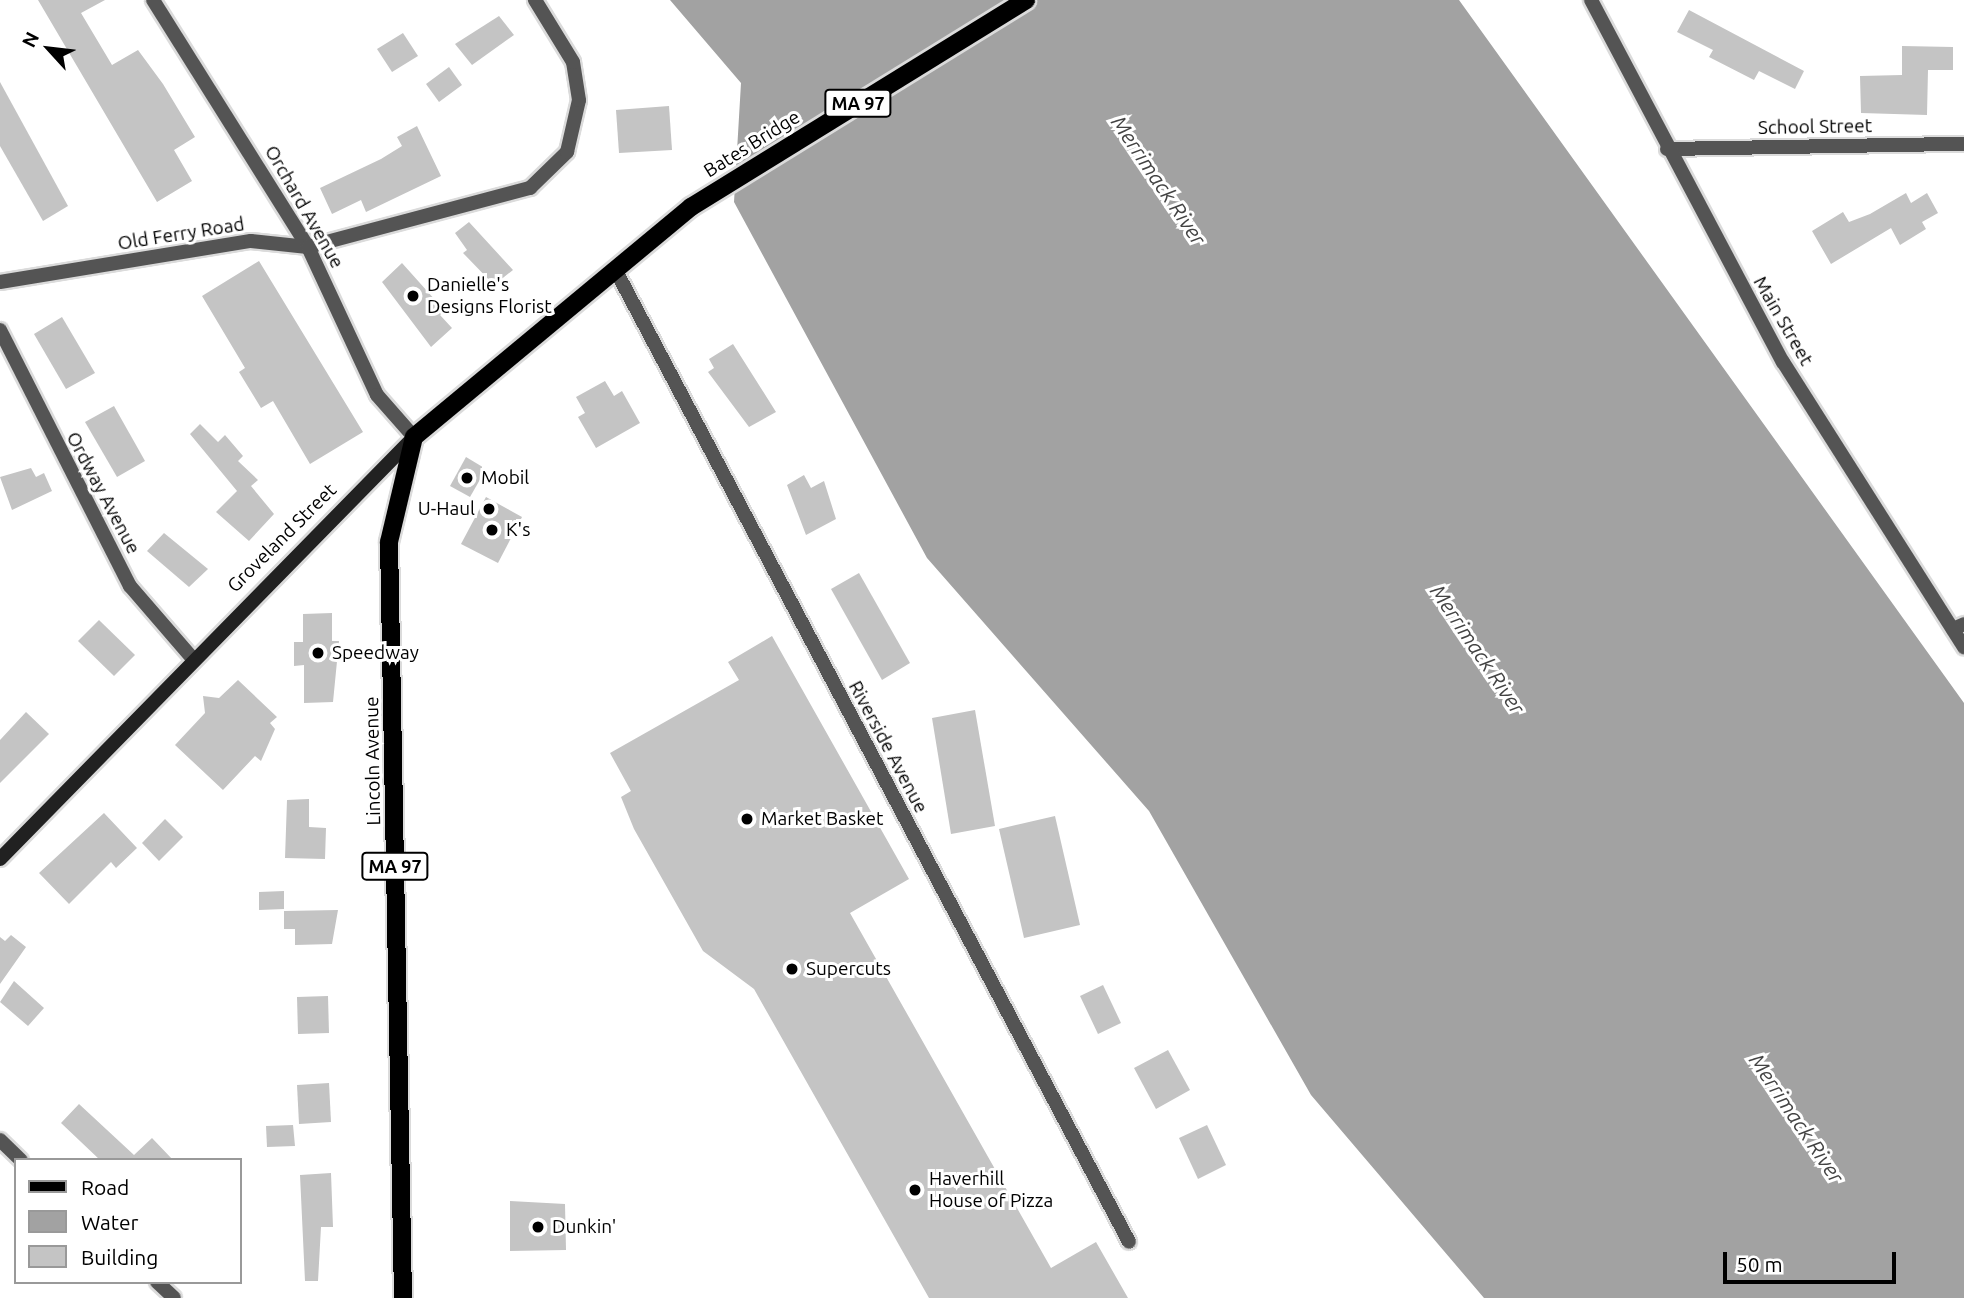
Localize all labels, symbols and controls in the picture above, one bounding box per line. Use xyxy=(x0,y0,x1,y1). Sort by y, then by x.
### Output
north arrow xyxy=(14,14,84,84)
text: N xyxy=(17,28,43,51)
road number: MA 97 xyxy=(823,88,893,118)
street label: Bates Bridge xyxy=(700,106,804,182)
water label: Merrimack River xyxy=(1106,110,1212,250)
street label: School Street xyxy=(1758,115,1872,139)
street label: Orchard Avenue xyxy=(260,142,348,272)
street label: Old Ferry Road xyxy=(116,213,246,255)
street label: Main Street xyxy=(1748,272,1818,370)
place label: Danielle's Designs Florist xyxy=(427,274,552,318)
marker: Danielle's Designs Florist xyxy=(405,288,421,304)
street label: Ordway Avenue xyxy=(61,428,145,558)
place label: Mobil xyxy=(481,467,529,489)
marker: Mobil xyxy=(459,470,475,486)
street label: Groveland Street xyxy=(223,479,341,597)
place label: U-Haul xyxy=(418,498,475,520)
marker: U-Haul xyxy=(481,501,497,517)
place label: K's xyxy=(506,519,530,541)
marker: K's xyxy=(484,522,500,538)
water label: Merrimack River xyxy=(1425,579,1531,719)
place label: Speedway xyxy=(332,642,419,664)
marker: Speedway xyxy=(310,645,326,661)
street label: Riverside Avenue xyxy=(844,677,932,817)
street label: Lincoln Avenue xyxy=(360,696,386,826)
place label: Market Basket xyxy=(761,808,883,830)
marker: Market Basket xyxy=(739,811,755,827)
road number: MA 97 xyxy=(360,852,430,880)
place label: Supercuts xyxy=(806,958,891,980)
marker: Supercuts xyxy=(784,961,800,977)
water label: Merrimack River xyxy=(1744,1048,1850,1188)
legend xyxy=(14,1158,242,1284)
place label: Haverhill House of Pizza xyxy=(929,1168,1053,1212)
text: Road xyxy=(81,1175,129,1199)
marker: Haverhill House of Pizza xyxy=(907,1182,923,1198)
text: Water xyxy=(81,1210,139,1234)
place label: Dunkin' xyxy=(552,1216,616,1238)
marker: Dunkin' xyxy=(530,1219,546,1235)
scale bar xyxy=(1726,1238,1899,1282)
text: Building xyxy=(81,1245,158,1269)
text: 50 m xyxy=(1736,1252,1783,1276)

